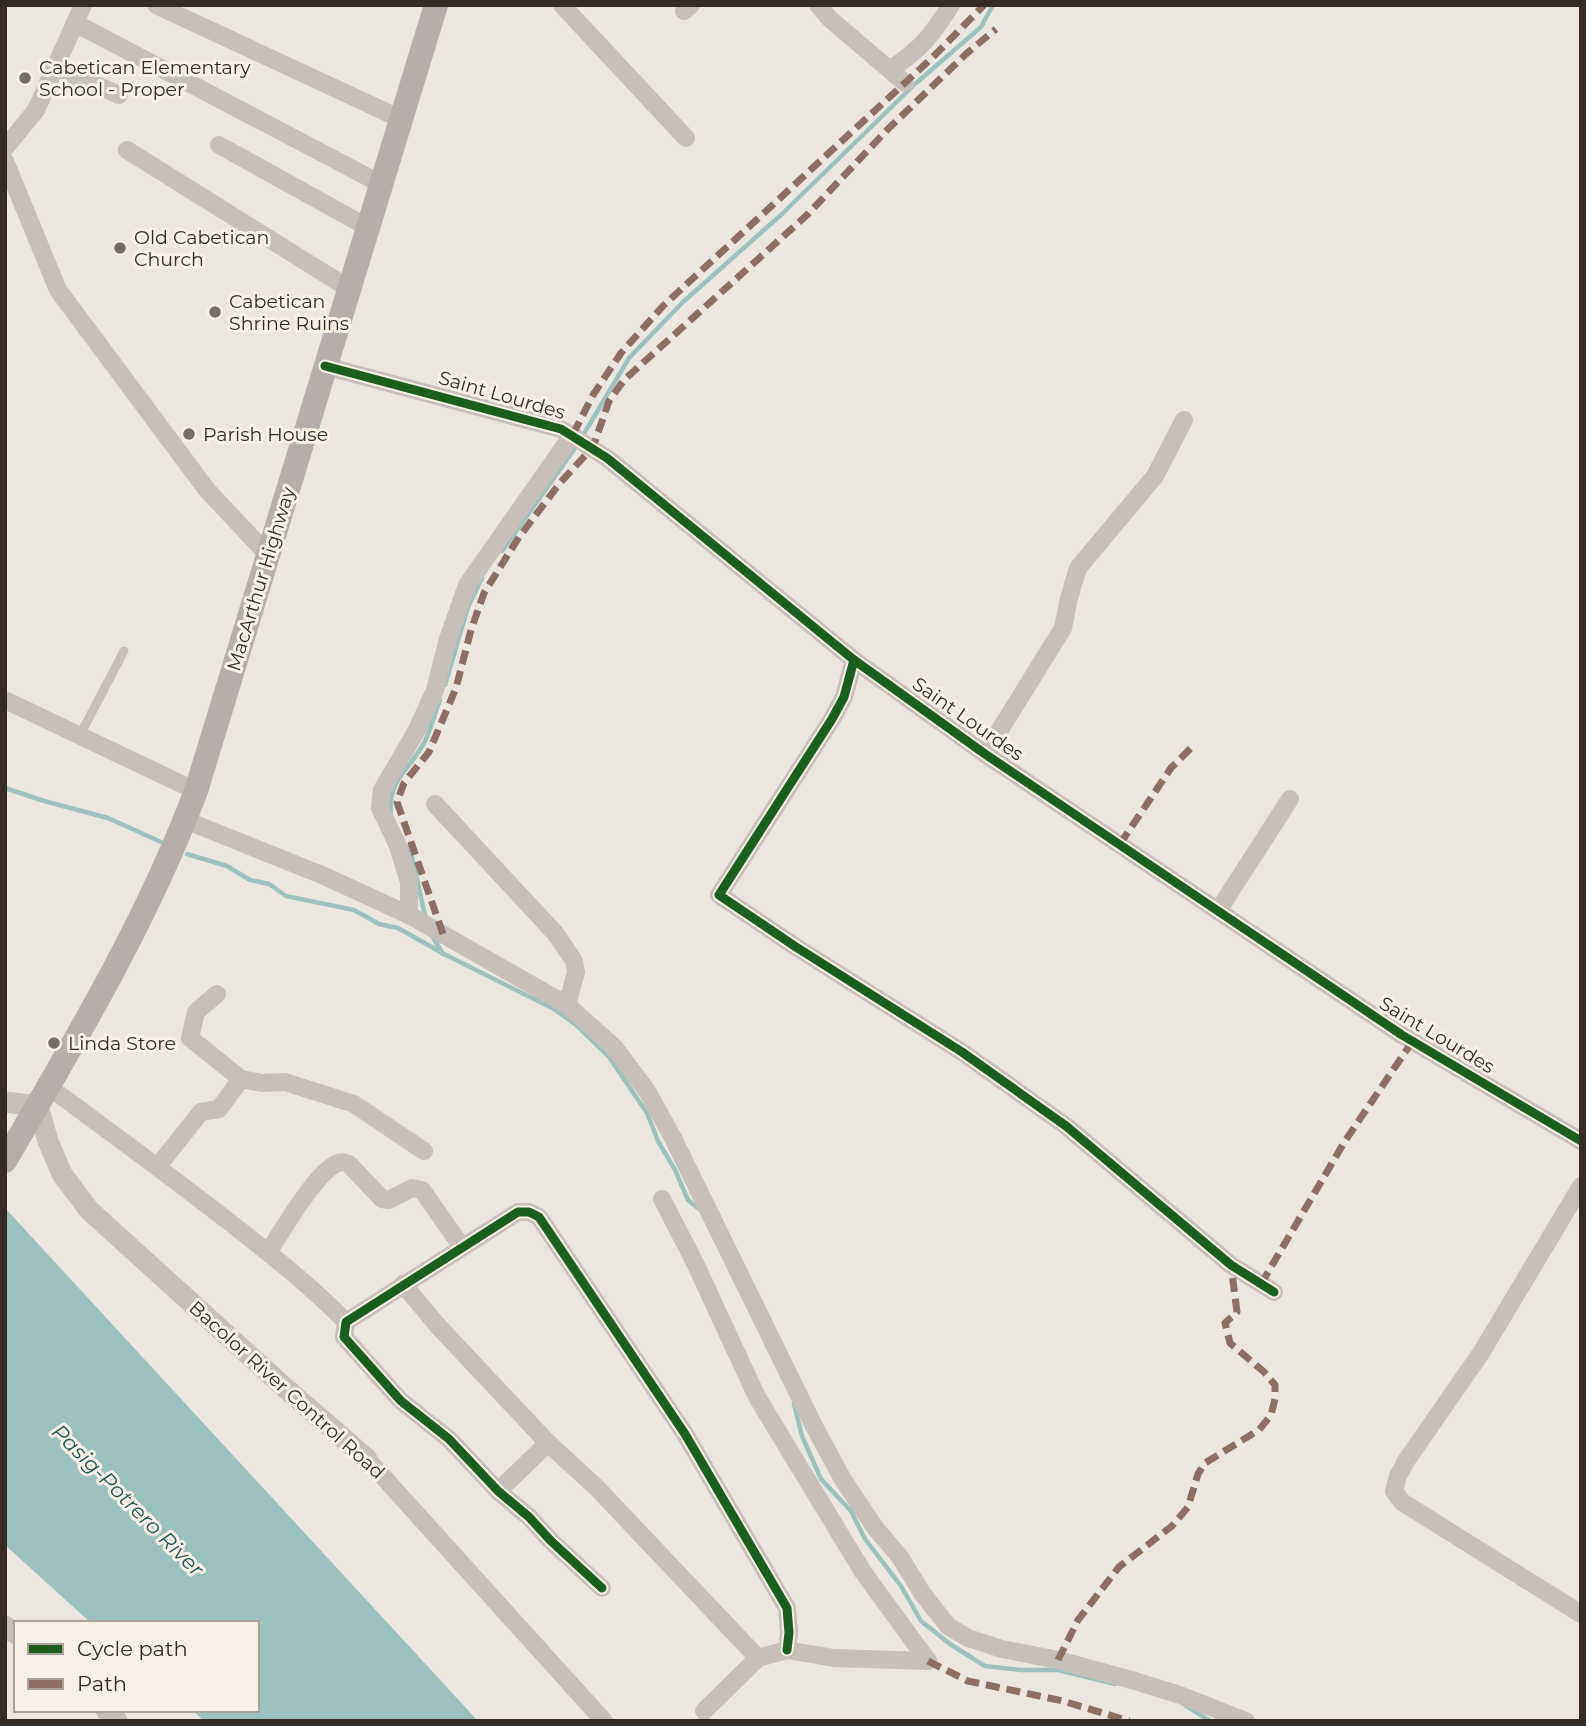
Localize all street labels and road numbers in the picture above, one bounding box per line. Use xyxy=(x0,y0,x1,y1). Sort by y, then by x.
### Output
street label: Saint Lourdes xyxy=(436,366,568,424)
street label: MacArthur Highway xyxy=(222,484,300,674)
street label: Saint Lourdes xyxy=(908,672,1028,766)
street label: Saint Lourdes xyxy=(1375,992,1499,1078)
street label: Bacolor River Control Road xyxy=(185,1296,389,1484)

